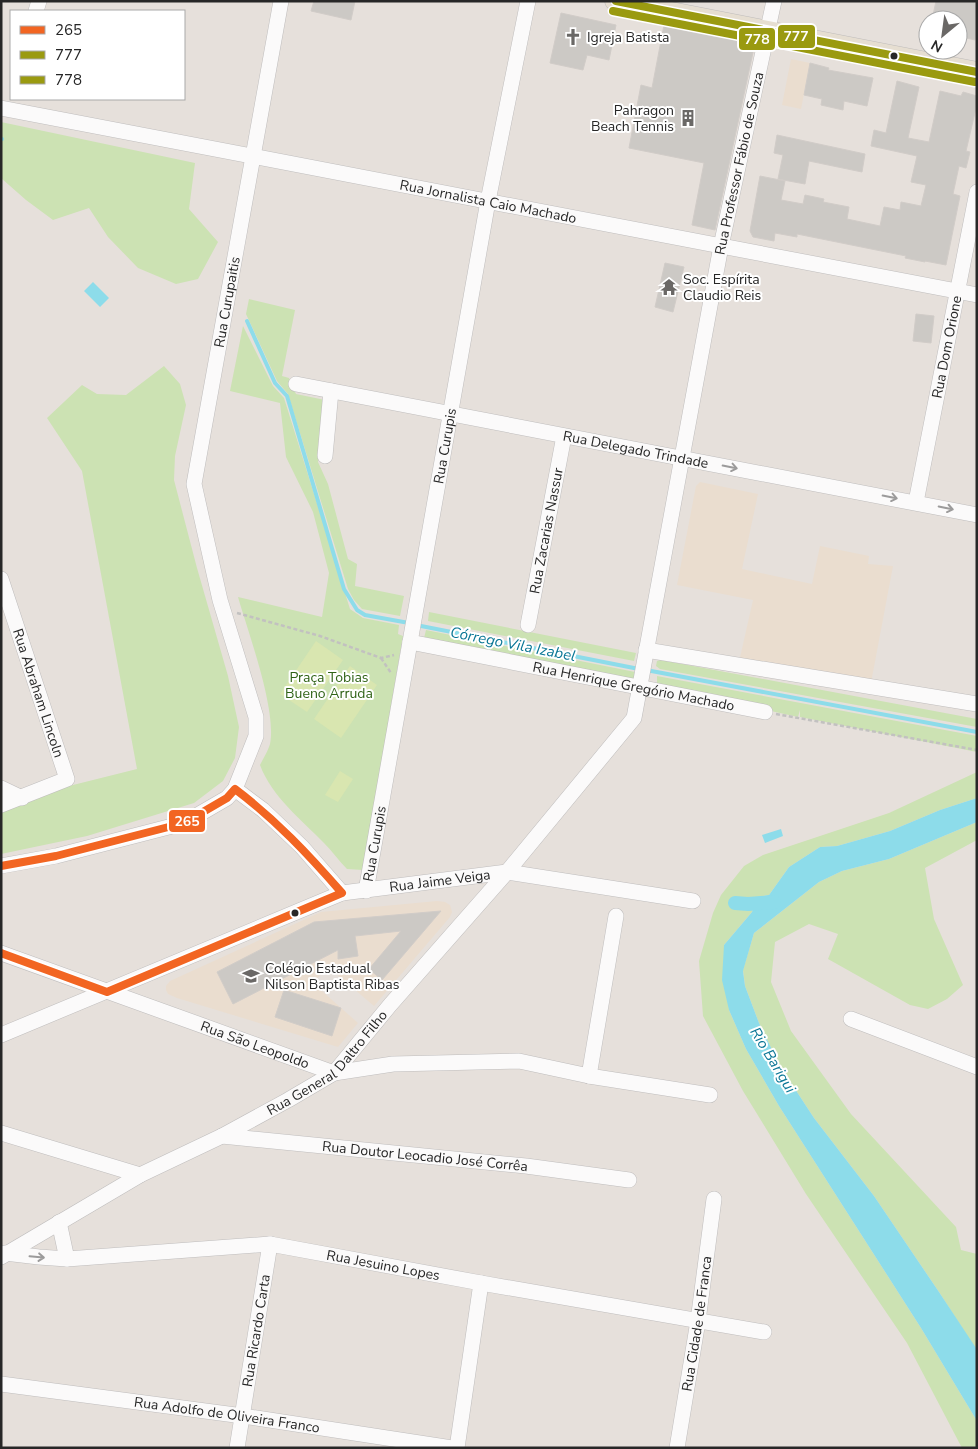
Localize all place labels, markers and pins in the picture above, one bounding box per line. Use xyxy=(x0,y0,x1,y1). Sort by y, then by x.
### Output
church icon: Igreja Batista xyxy=(563,27,583,47)
place label: Igreja Batista xyxy=(587,28,670,47)
unlabelled marker xyxy=(889,51,899,61)
place label: Pahragon Beach Tennis xyxy=(591,101,674,136)
building icon: Pahragon Beach Tennis xyxy=(678,108,698,128)
place label: Soc. Espírita Claudio Reis xyxy=(683,270,762,305)
temple icon: Soc. Espírita Claudio Reis xyxy=(659,277,679,297)
unlabelled marker xyxy=(290,908,300,918)
place label: Colégio Estadual Nilson Baptista Ribas xyxy=(265,959,400,994)
school or university icon: Colégio Estadual Nilson Baptista Ribas xyxy=(241,966,261,986)

